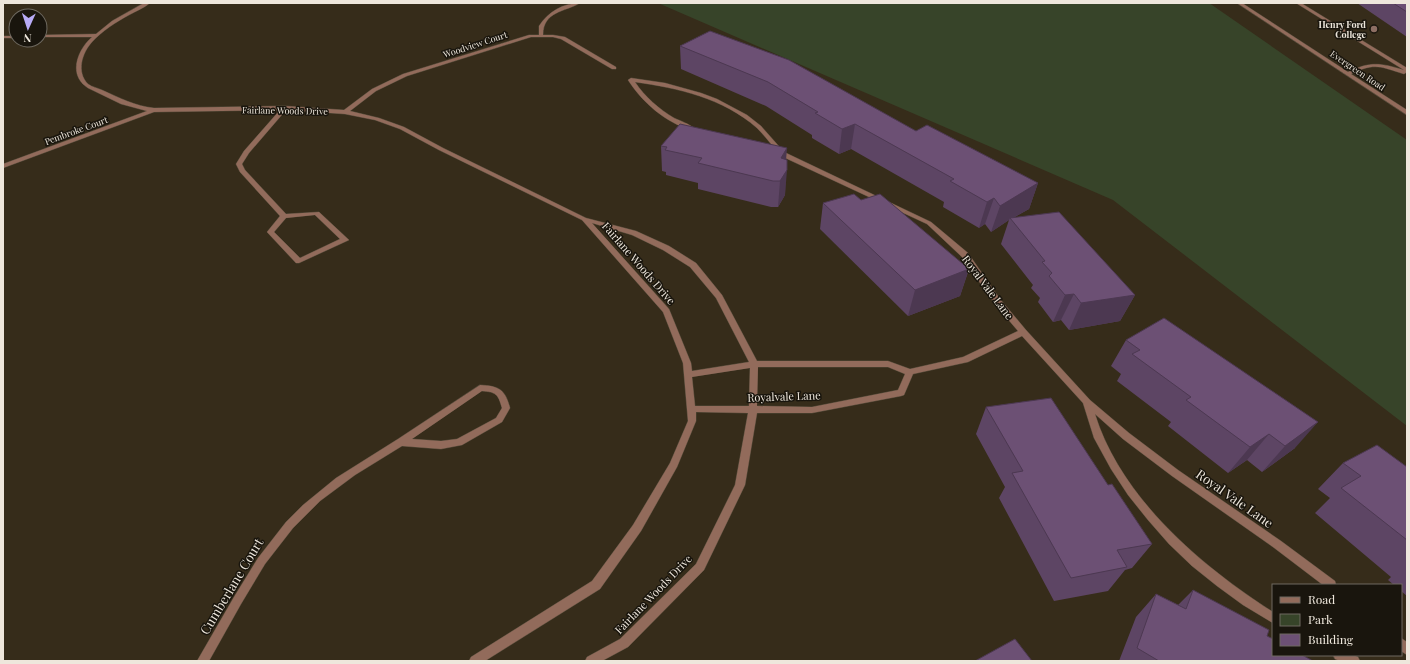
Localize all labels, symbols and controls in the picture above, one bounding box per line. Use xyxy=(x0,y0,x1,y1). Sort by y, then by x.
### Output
north arrow xyxy=(8,8,48,48)
place label: Henry Ford College xyxy=(1319,18,1367,40)
marker: Henry Ford College xyxy=(1369,24,1379,34)
street label: Woodview Court xyxy=(440,28,509,60)
text: N xyxy=(23,31,32,46)
street label: Evergreen Road xyxy=(1328,47,1389,93)
street label: Fairlane Woods Drive xyxy=(242,103,328,117)
street label: Pembroke Court xyxy=(43,113,110,147)
street label: Fairlane Woods Drive xyxy=(599,219,679,308)
street label: Royal Vale Lane xyxy=(959,252,1017,322)
street label: Royalvale Lane xyxy=(747,387,821,405)
street label: Royal Vale Lane xyxy=(1193,465,1277,531)
street label: Cumberlane Court xyxy=(196,534,267,637)
street label: Fairlane Woods Drive xyxy=(611,551,695,637)
legend xyxy=(1272,584,1402,656)
text: Road xyxy=(1308,591,1335,607)
text: Park xyxy=(1308,611,1333,627)
text: Building xyxy=(1308,631,1354,647)

